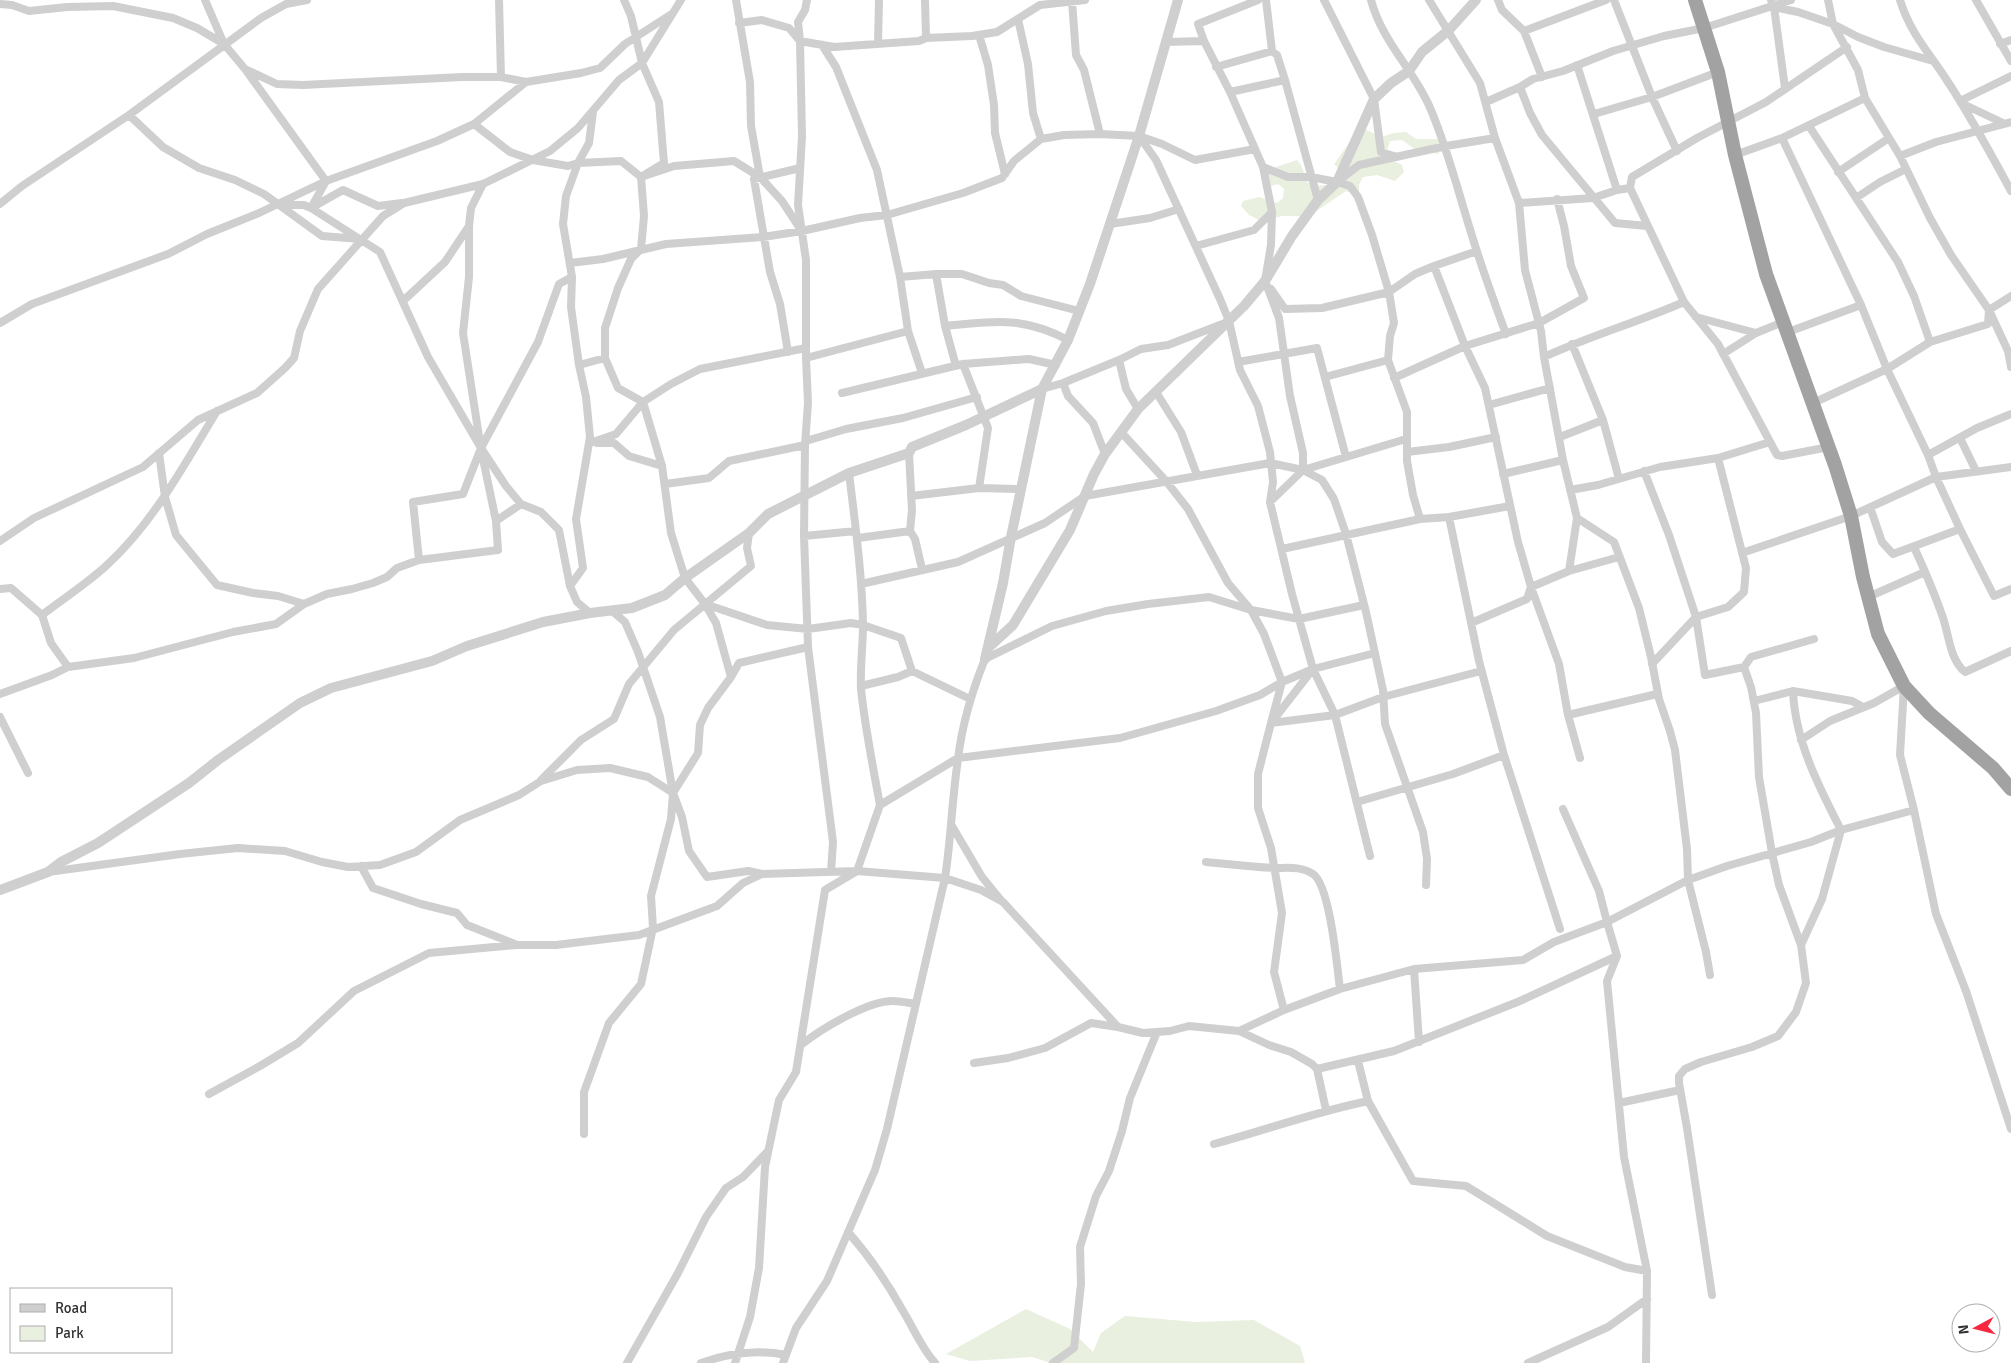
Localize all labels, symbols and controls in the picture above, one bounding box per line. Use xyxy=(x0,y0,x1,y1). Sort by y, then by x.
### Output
legend xyxy=(10,1288,172,1353)
text: Road xyxy=(55,1299,87,1317)
north arrow xyxy=(1951,1303,2001,1353)
text: Park xyxy=(55,1324,84,1342)
text: N xyxy=(1955,1324,1973,1335)

